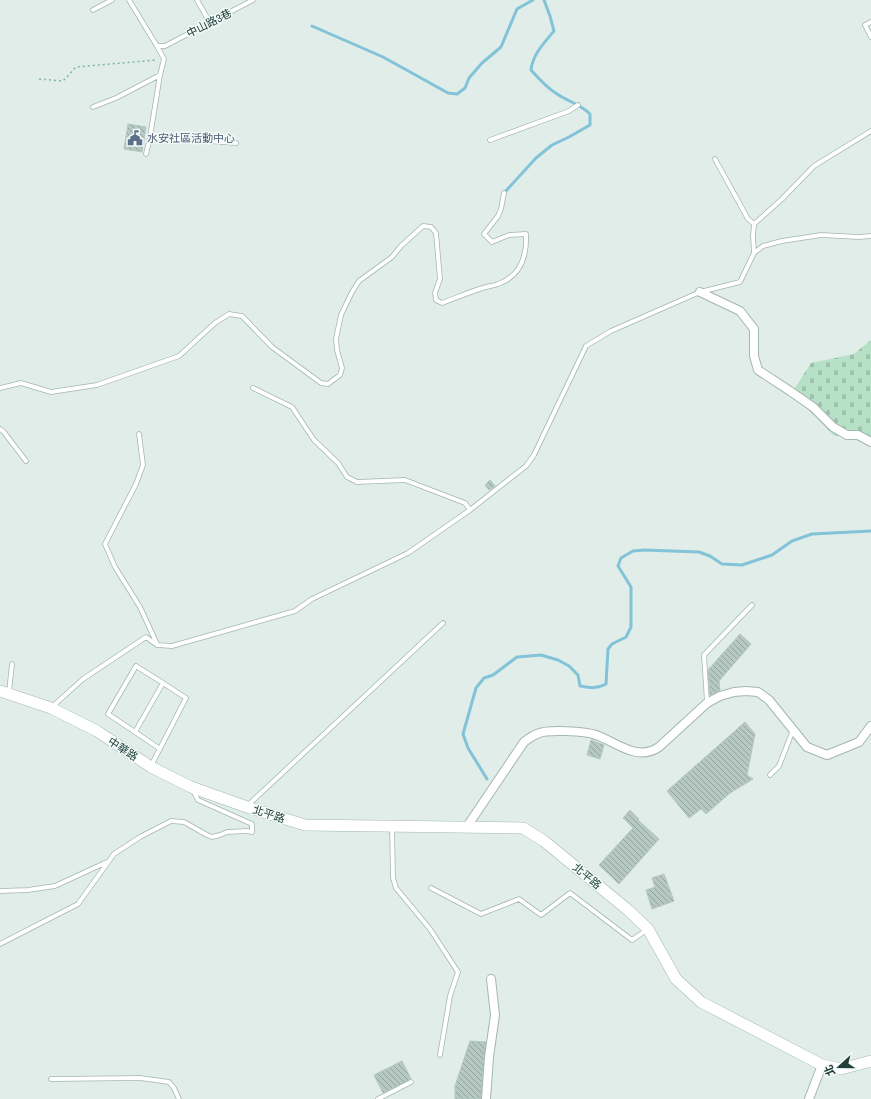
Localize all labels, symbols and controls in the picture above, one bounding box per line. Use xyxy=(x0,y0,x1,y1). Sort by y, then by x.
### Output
street label: 中山路3巷 xyxy=(184,6,234,40)
public building icon: 水安社區活動中心 xyxy=(126,129,144,147)
place label: 水安社區活動中心 xyxy=(147,131,235,145)
street label: 中華路 xyxy=(105,734,141,764)
street label: 北平路 xyxy=(251,802,287,826)
street label: 北平路 xyxy=(570,860,604,892)
north arrow xyxy=(819,1047,859,1087)
text: 北 xyxy=(821,1063,838,1078)

